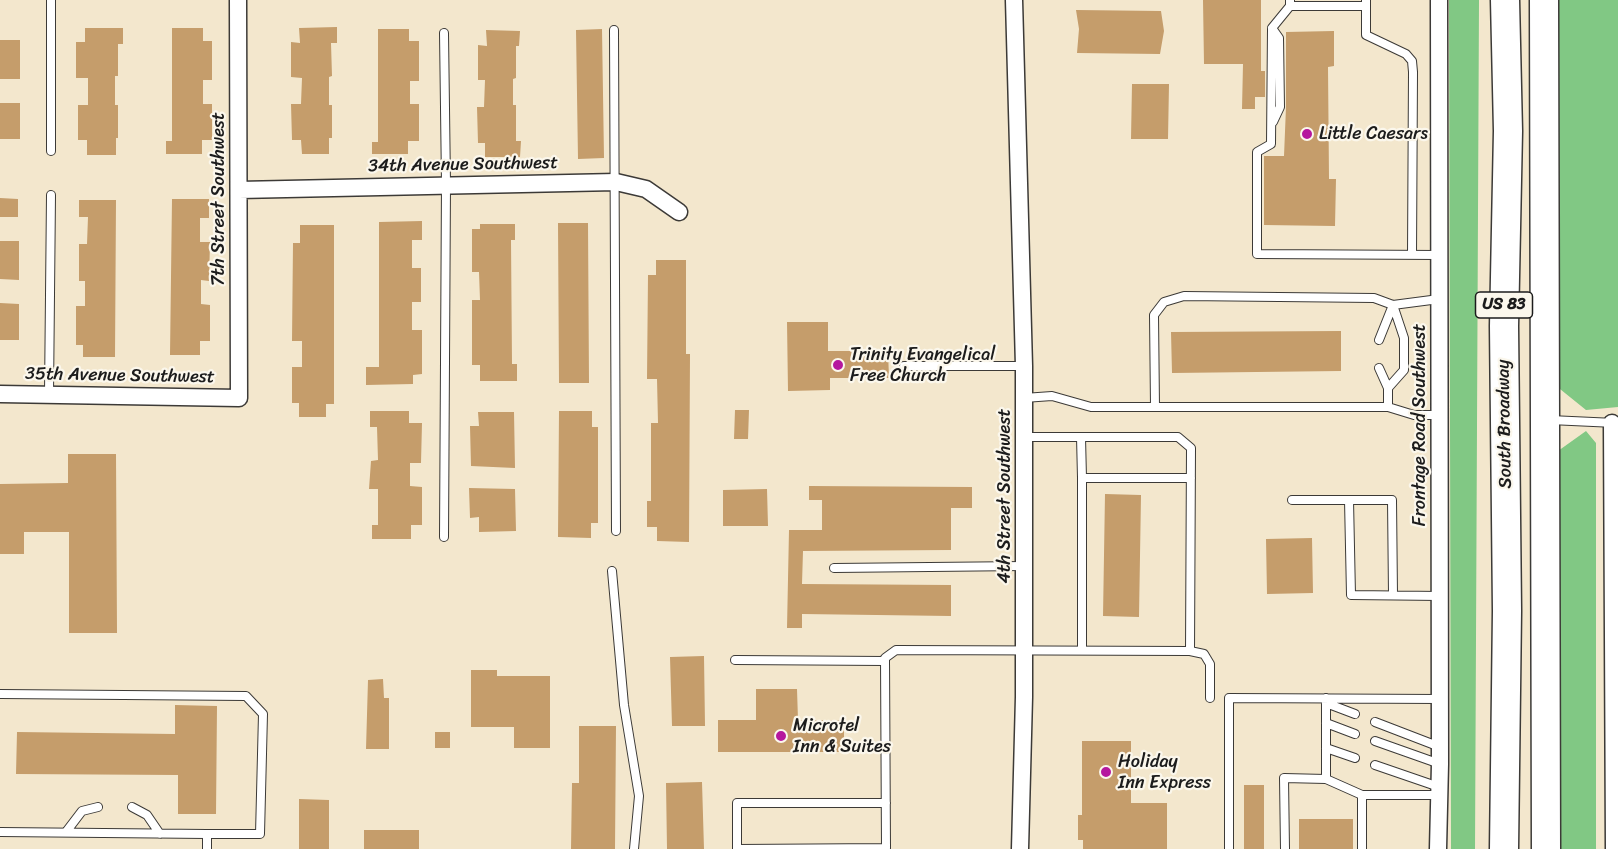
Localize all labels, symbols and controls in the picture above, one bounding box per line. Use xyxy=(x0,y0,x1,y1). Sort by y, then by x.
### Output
street label: 7th Street Southwest xyxy=(208,112,230,286)
place label: Little Caesars xyxy=(1319,123,1428,145)
marker: Little Caesars xyxy=(1300,127,1314,141)
street label: 34th Avenue Southwest xyxy=(368,153,558,177)
road number: US 83 xyxy=(1476,292,1532,318)
street label: Frontage Road Southwest xyxy=(1409,324,1431,526)
place label: Trinity Evangelical Free Church xyxy=(850,344,995,386)
marker: Trinity Evangelical Free Church xyxy=(831,358,845,372)
street label: South Broadway xyxy=(1493,359,1517,489)
street label: 35th Avenue Southwest xyxy=(25,364,215,388)
street label: 4th Street Southwest xyxy=(994,409,1016,583)
place label: Microtel Inn & Suites xyxy=(793,715,891,758)
marker: Microtel Inn & Suites xyxy=(774,729,788,743)
place label: Holiday Inn Express xyxy=(1118,751,1211,794)
marker: Holiday Inn Express xyxy=(1099,765,1113,779)

